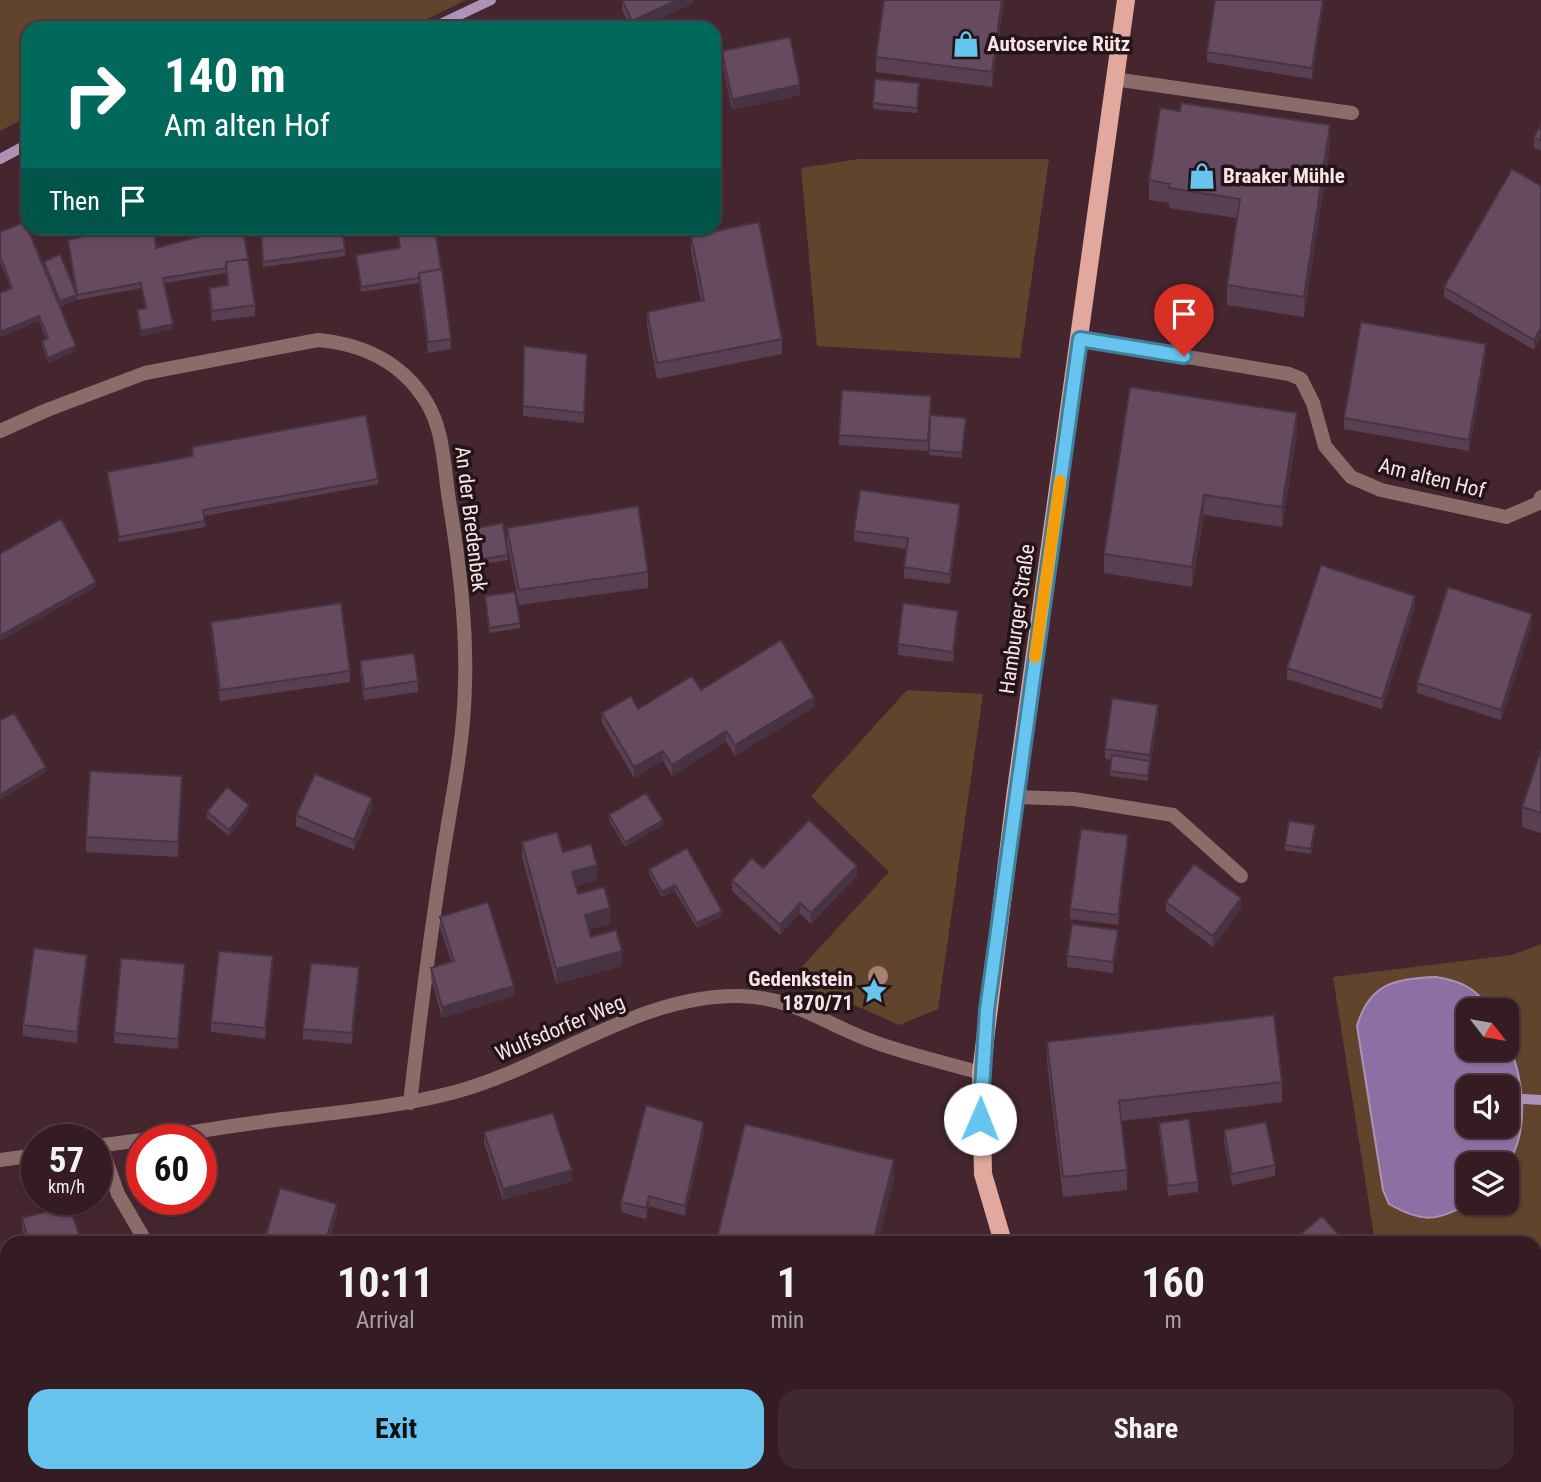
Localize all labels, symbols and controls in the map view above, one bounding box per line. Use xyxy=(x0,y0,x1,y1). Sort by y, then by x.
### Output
shop icon: Autoservice Rütz xyxy=(951,29,981,59)
place label: Autoservice Rütz xyxy=(987,32,1130,56)
text: 140 m xyxy=(164,47,286,104)
icon: right xyxy=(49,49,140,140)
text: Am alten Hof xyxy=(164,106,330,144)
shop icon: Braaker Mühle xyxy=(1187,161,1217,191)
place label: Braaker Mühle xyxy=(1223,164,1345,188)
icon: arrive xyxy=(114,182,152,220)
text: Then xyxy=(49,186,100,216)
pin xyxy=(1154,284,1214,356)
icon: arrive xyxy=(1165,295,1203,333)
street label: An der Bredenbek xyxy=(450,445,492,594)
street label: Am alten Hof xyxy=(1376,453,1488,503)
street label: Hamburger Straße xyxy=(995,542,1039,695)
place label: Gedenkstein 1870/71 xyxy=(748,967,853,1015)
place icon: Gedenkstein 1870/71 xyxy=(859,976,889,1006)
street label: Wulfsdorfer Weg xyxy=(492,990,628,1066)
north arrow xyxy=(1456,998,1519,1060)
map controls xyxy=(1456,998,1519,1215)
button: sound xyxy=(1456,1075,1519,1138)
position arrow xyxy=(943,1082,1017,1156)
speed limit sign: 60 xyxy=(126,1124,217,1215)
text: 57 xyxy=(49,1140,84,1181)
button: layers xyxy=(1456,1152,1519,1215)
text: km/h xyxy=(48,1176,85,1197)
text: 10:11 xyxy=(337,1258,433,1307)
text: 1 xyxy=(777,1258,798,1307)
text: 160 xyxy=(1141,1258,1205,1307)
text: Arrival xyxy=(356,1307,414,1334)
text: min xyxy=(770,1307,804,1334)
text: m xyxy=(1164,1307,1182,1334)
button: Exit xyxy=(28,1389,764,1469)
button: Share xyxy=(778,1389,1514,1469)

